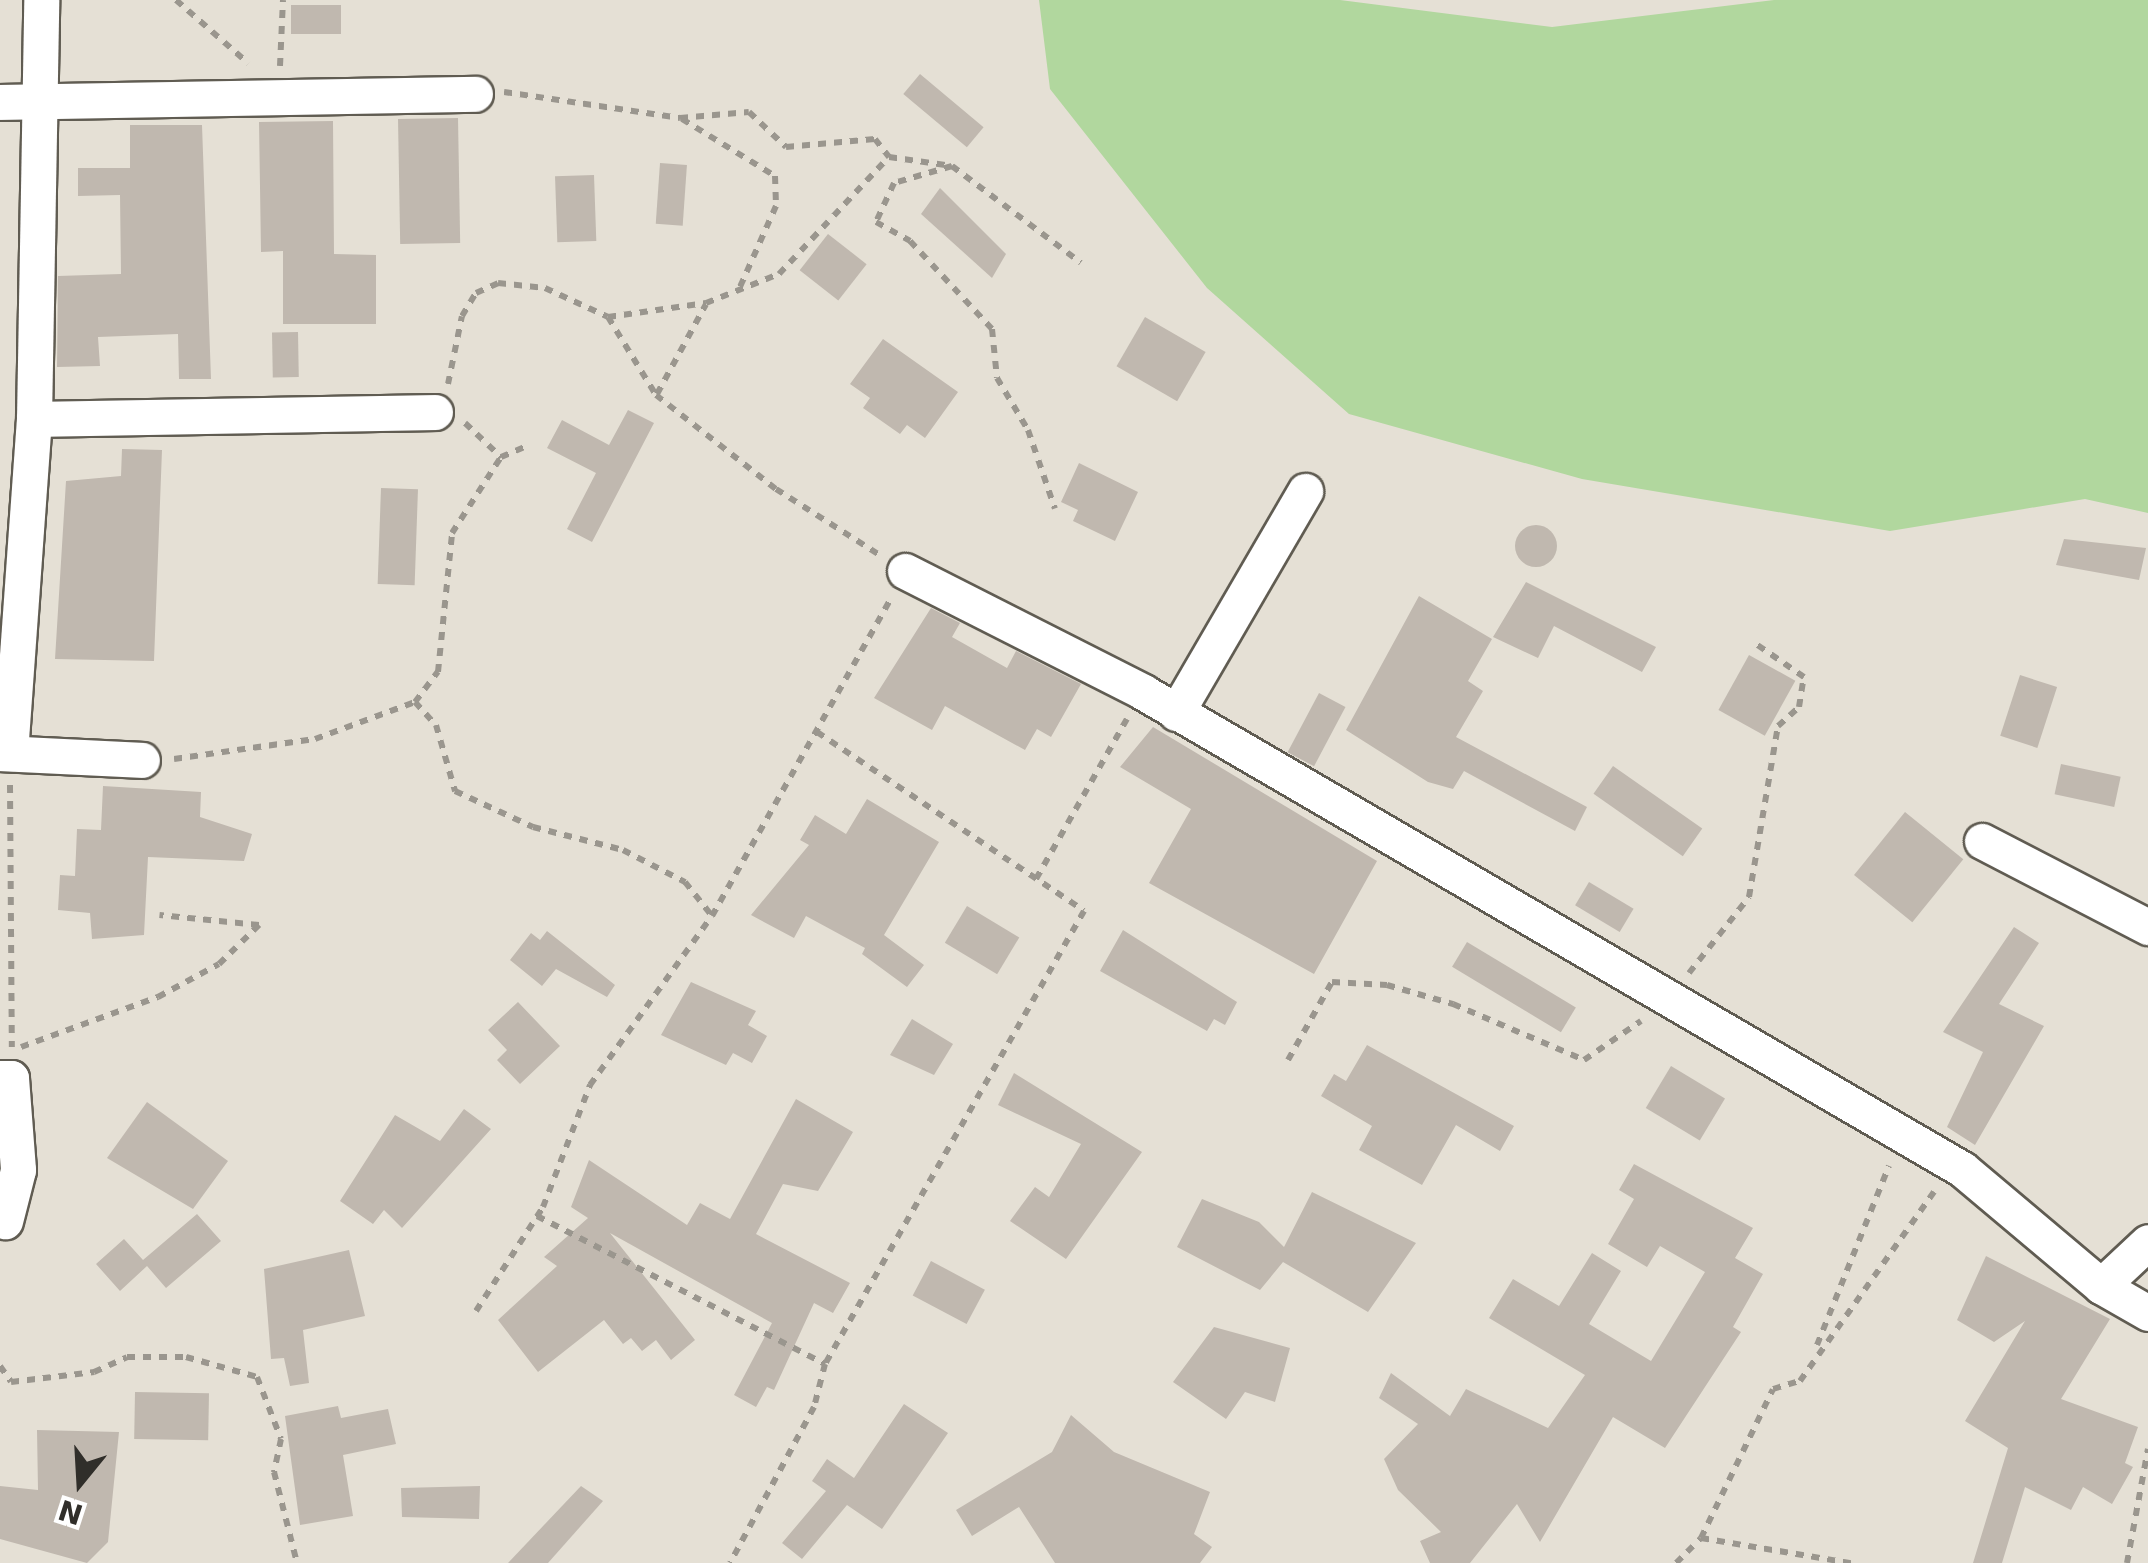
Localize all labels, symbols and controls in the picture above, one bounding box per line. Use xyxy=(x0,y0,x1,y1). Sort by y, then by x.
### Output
north arrow xyxy=(30,1433,130,1533)
text: N xyxy=(54,1493,87,1531)

